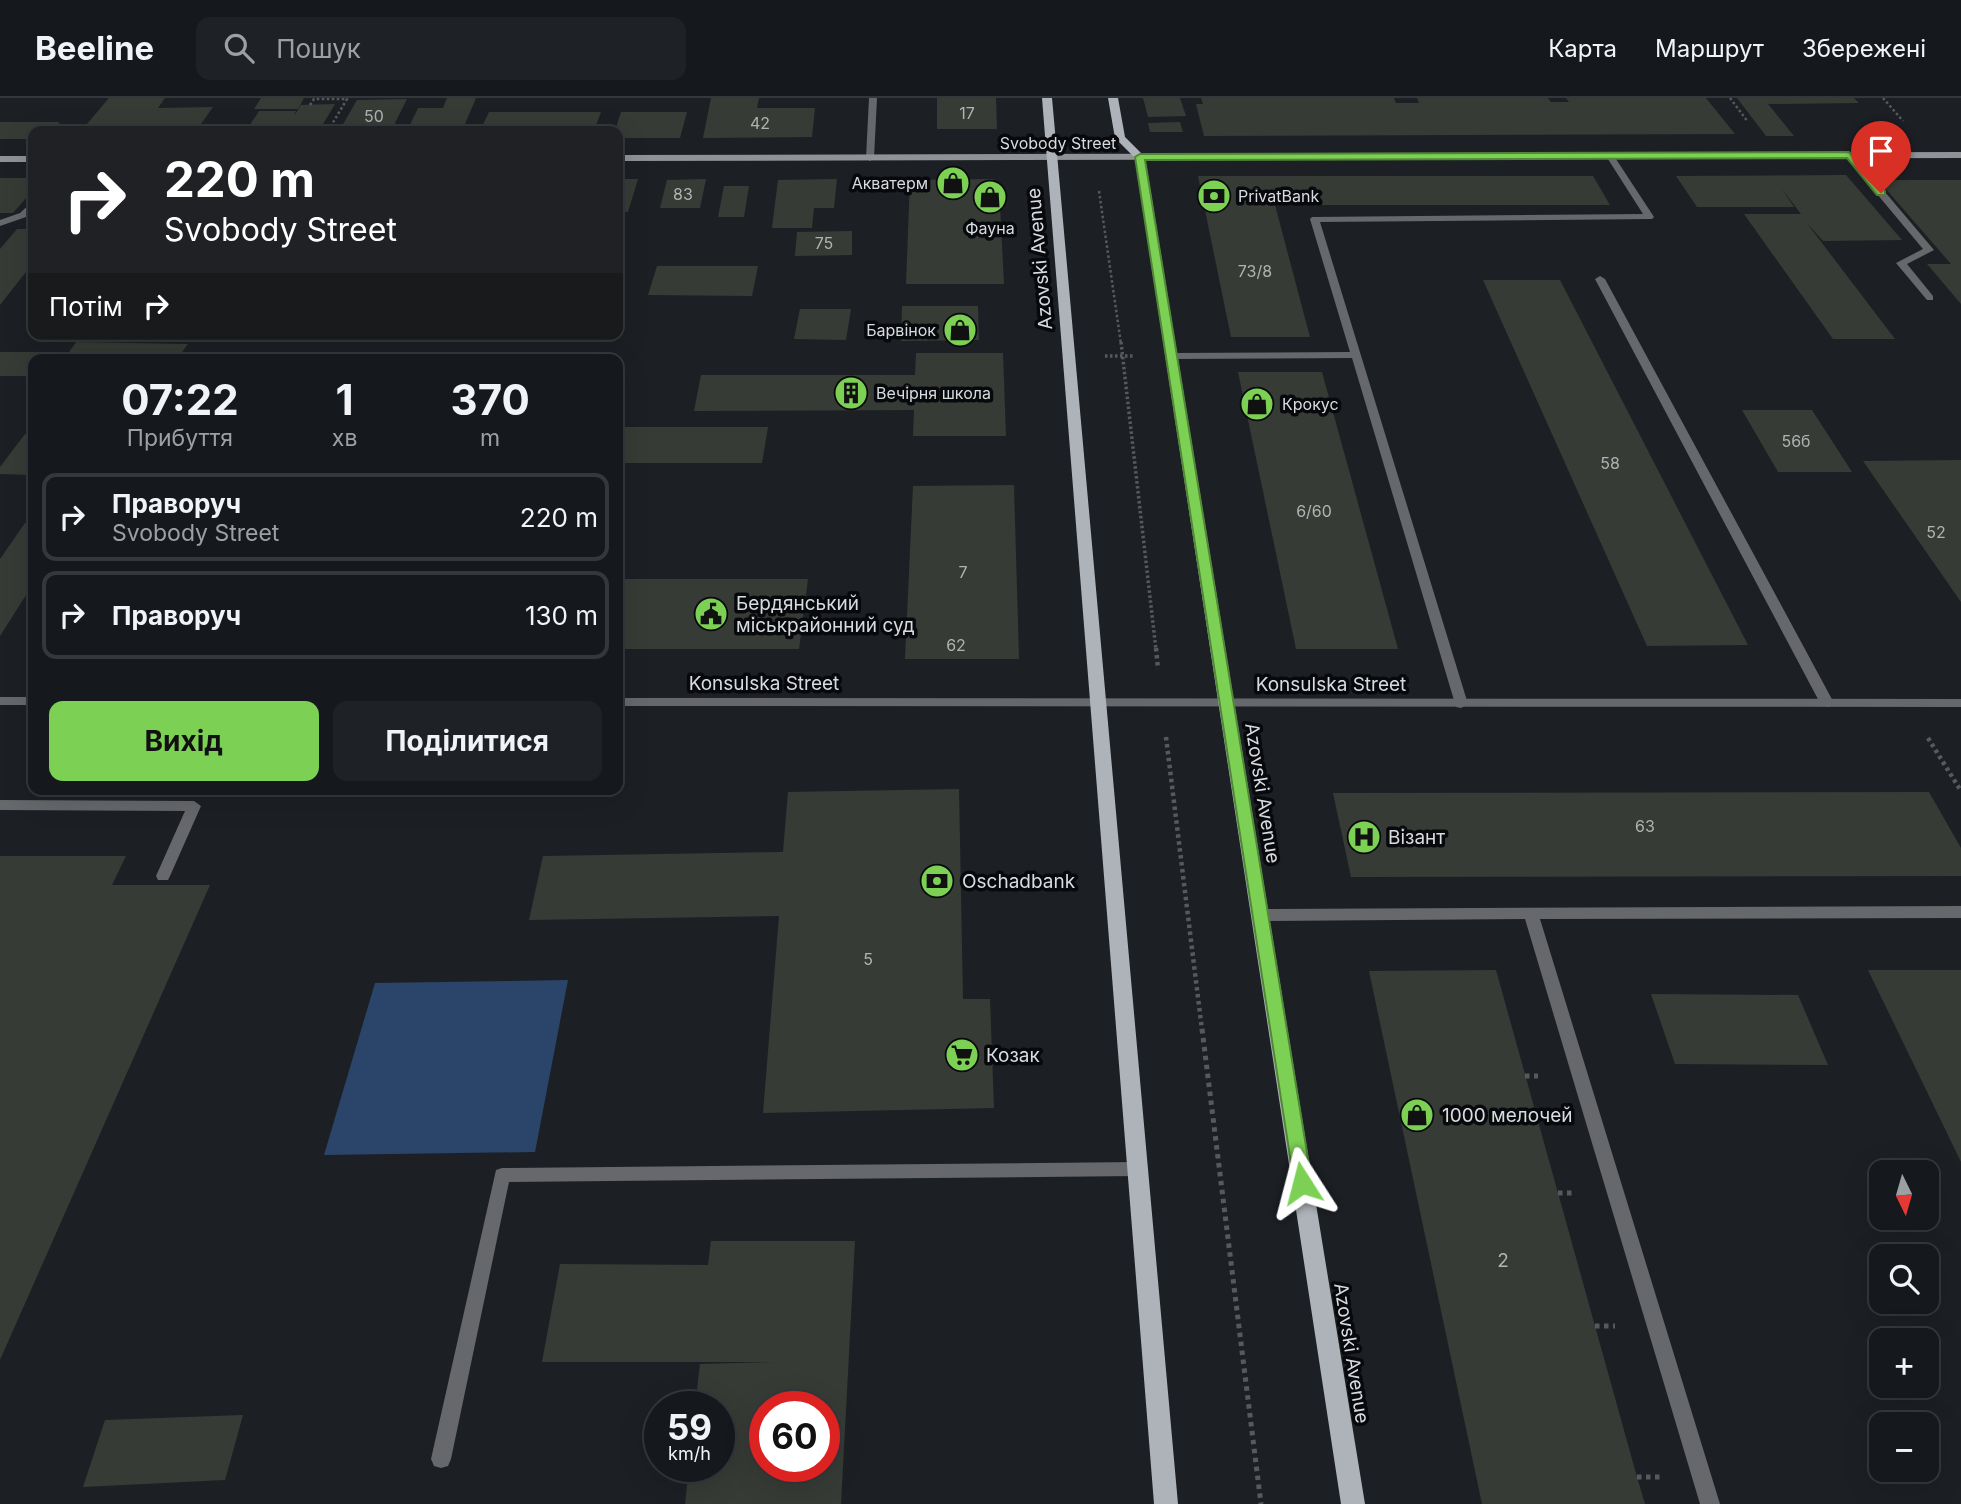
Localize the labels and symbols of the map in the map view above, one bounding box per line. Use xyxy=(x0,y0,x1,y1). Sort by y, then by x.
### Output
house number: 17 xyxy=(959,103,975,123)
house number: 50 xyxy=(364,106,384,126)
house number: 42 xyxy=(750,113,770,133)
pin xyxy=(1851,121,1911,193)
street label: Svobody Street xyxy=(1000,133,1116,153)
shop icon: Акватерм xyxy=(934,164,972,202)
place label: Акватерм xyxy=(852,173,928,193)
bank icon: PrivatBank xyxy=(1195,177,1233,215)
shop icon: Фауна xyxy=(971,178,1009,216)
house number: 83 xyxy=(673,184,693,204)
place label: PrivatBank xyxy=(1238,186,1319,206)
street label: Azovski Avenue xyxy=(1022,187,1057,331)
place label: Фауна xyxy=(965,218,1015,238)
house number: 75 xyxy=(815,233,833,253)
house number: 73/8 xyxy=(1238,261,1272,281)
shop icon: Барвінок xyxy=(941,311,979,349)
place label: Барвінок xyxy=(866,320,936,340)
building icon: Вечірня школа xyxy=(832,374,870,412)
place label: Вечірня школа xyxy=(876,383,991,403)
shop icon: Крокус xyxy=(1238,385,1276,423)
place label: Крокус xyxy=(1282,394,1339,414)
house number: 56б xyxy=(1781,431,1811,451)
house number: 58 xyxy=(1600,453,1620,473)
house number: 6/60 xyxy=(1296,501,1332,521)
house number: 52 xyxy=(1926,522,1946,542)
house number: 7 xyxy=(958,562,968,582)
place label: Бердянський міськрайонний суд xyxy=(736,592,915,637)
public building icon: Бердянський міськрайонний суд xyxy=(692,595,730,633)
house number: 62 xyxy=(946,635,966,655)
street label: Konsulska Street xyxy=(689,672,839,695)
street label: Konsulska Street xyxy=(1256,673,1406,696)
street label: Azovski Avenue xyxy=(1240,721,1285,865)
house number: 63 xyxy=(1635,816,1655,836)
hospital icon: Візант xyxy=(1345,818,1383,856)
place label: Візант xyxy=(1388,826,1445,849)
bank icon: Oschadbank xyxy=(918,862,956,900)
place label: Oschadbank xyxy=(962,870,1076,893)
house number: 5 xyxy=(863,949,873,969)
supermarket icon: Козак xyxy=(943,1036,981,1074)
place label: Козак xyxy=(986,1044,1040,1067)
shop icon: 1000 мелочей xyxy=(1398,1096,1436,1134)
place label: 1000 мелочей xyxy=(1442,1104,1573,1127)
position arrow xyxy=(1265,1146,1339,1220)
north arrow xyxy=(1869,1160,1939,1230)
house number: 2 xyxy=(1497,1249,1509,1272)
street label: Azovski Avenue xyxy=(1329,1281,1374,1425)
speed limit sign: 60 xyxy=(749,1391,840,1482)

